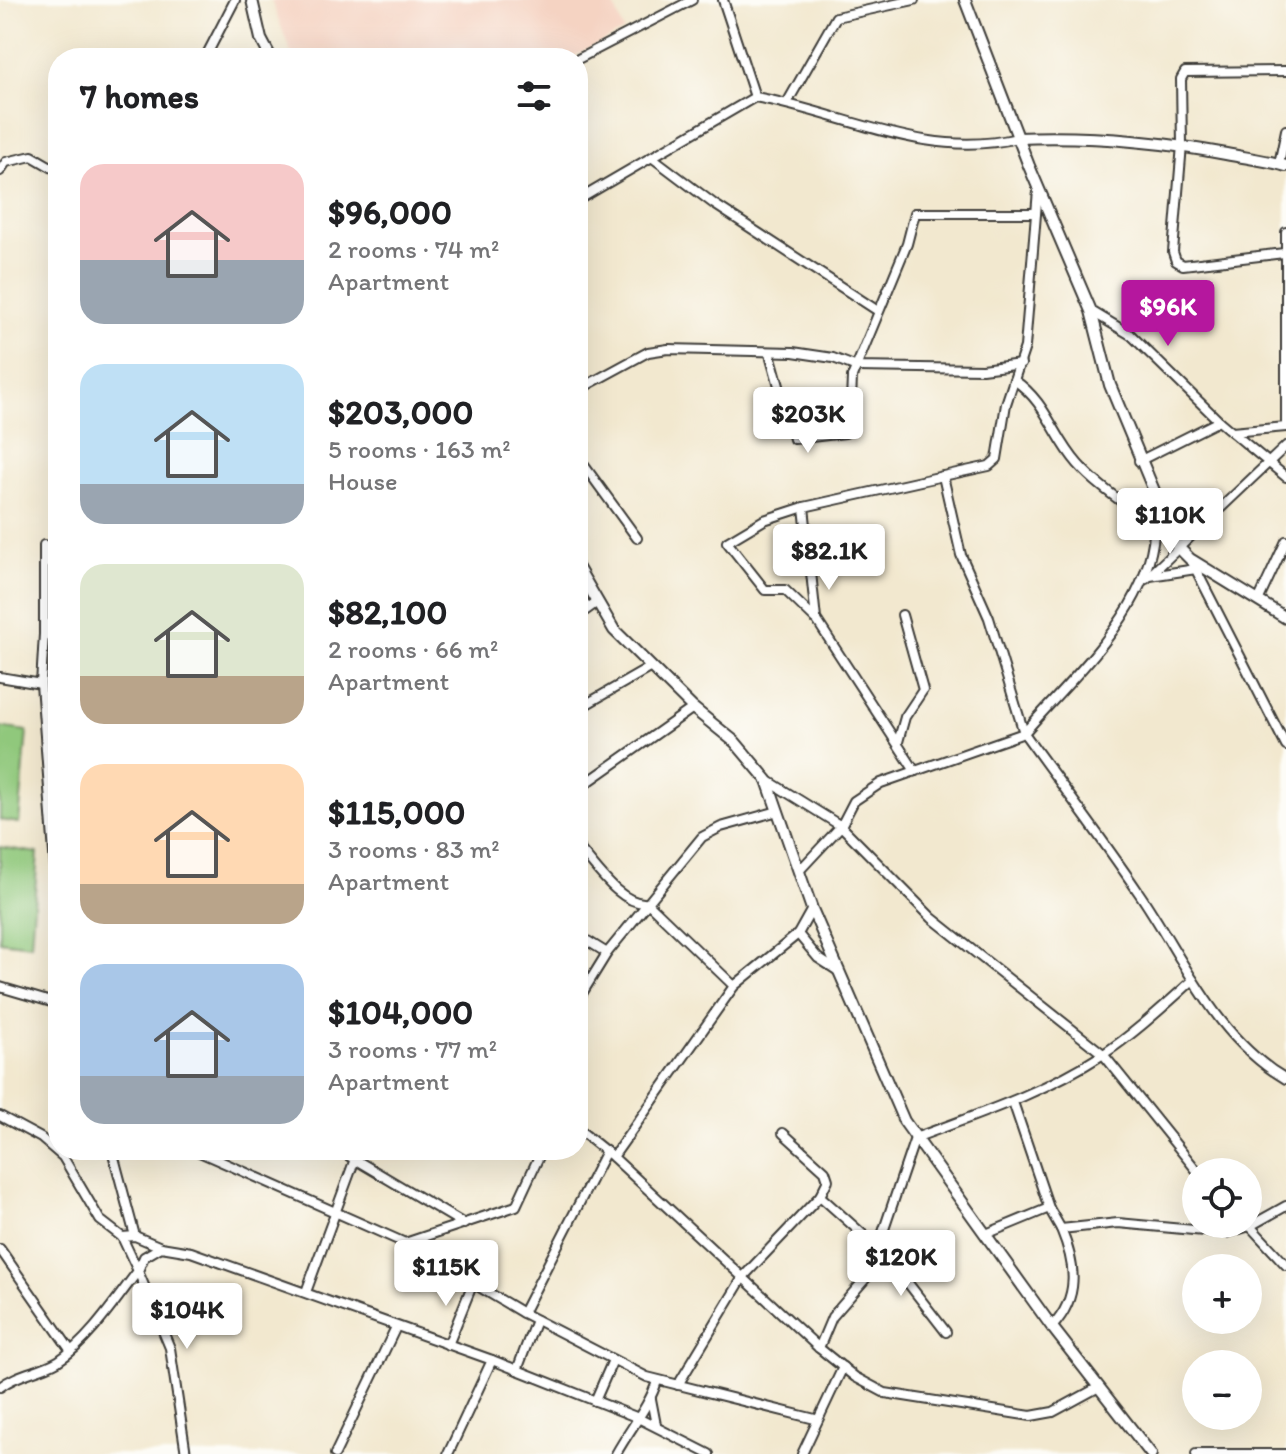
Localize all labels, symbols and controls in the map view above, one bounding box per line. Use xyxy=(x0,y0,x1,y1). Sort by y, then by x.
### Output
icon: filters xyxy=(512,74,556,118)
text: 7 homes xyxy=(80,76,199,117)
text: $96,000 xyxy=(328,192,452,233)
icon: home xyxy=(144,196,240,292)
text: 2 rooms · 74 m² xyxy=(328,233,499,265)
text: Apartment xyxy=(328,265,449,297)
pin: $96K xyxy=(1121,280,1215,348)
text: $96K xyxy=(1139,290,1197,322)
pin: $203K xyxy=(752,387,864,455)
text: $203,000 xyxy=(328,392,474,433)
icon: home xyxy=(144,396,240,492)
text: $203K xyxy=(771,397,845,429)
text: 5 rooms · 163 m² xyxy=(328,433,511,465)
text: House xyxy=(328,465,398,497)
pin: $110K xyxy=(1114,488,1226,556)
text: $110K xyxy=(1135,498,1205,530)
pin: $82.1K xyxy=(764,524,894,592)
text: $82.1K xyxy=(791,534,867,566)
text: $82,100 xyxy=(328,592,447,633)
icon: home xyxy=(144,596,240,692)
text: 2 rooms · 66 m² xyxy=(328,633,498,665)
text: Apartment xyxy=(328,665,449,697)
text: $115,000 xyxy=(328,792,466,833)
icon: home xyxy=(144,796,240,892)
text: 3 rooms · 83 m² xyxy=(328,833,500,865)
text: Apartment xyxy=(328,865,449,897)
text: $104,000 xyxy=(328,992,473,1033)
icon: home xyxy=(144,996,240,1092)
text: 3 rooms · 77 m² xyxy=(328,1033,497,1065)
text: Apartment xyxy=(328,1065,449,1097)
map controls xyxy=(1182,1158,1262,1430)
button: locate xyxy=(1182,1158,1262,1238)
pin: $120K xyxy=(845,1230,957,1298)
pin: $115K xyxy=(390,1240,502,1308)
text: $120K xyxy=(865,1240,937,1272)
text: $115K xyxy=(412,1250,480,1282)
button: + xyxy=(1182,1254,1262,1334)
pin: $104K xyxy=(131,1283,243,1351)
text: $104K xyxy=(150,1293,224,1325)
button: − xyxy=(1182,1350,1262,1430)

